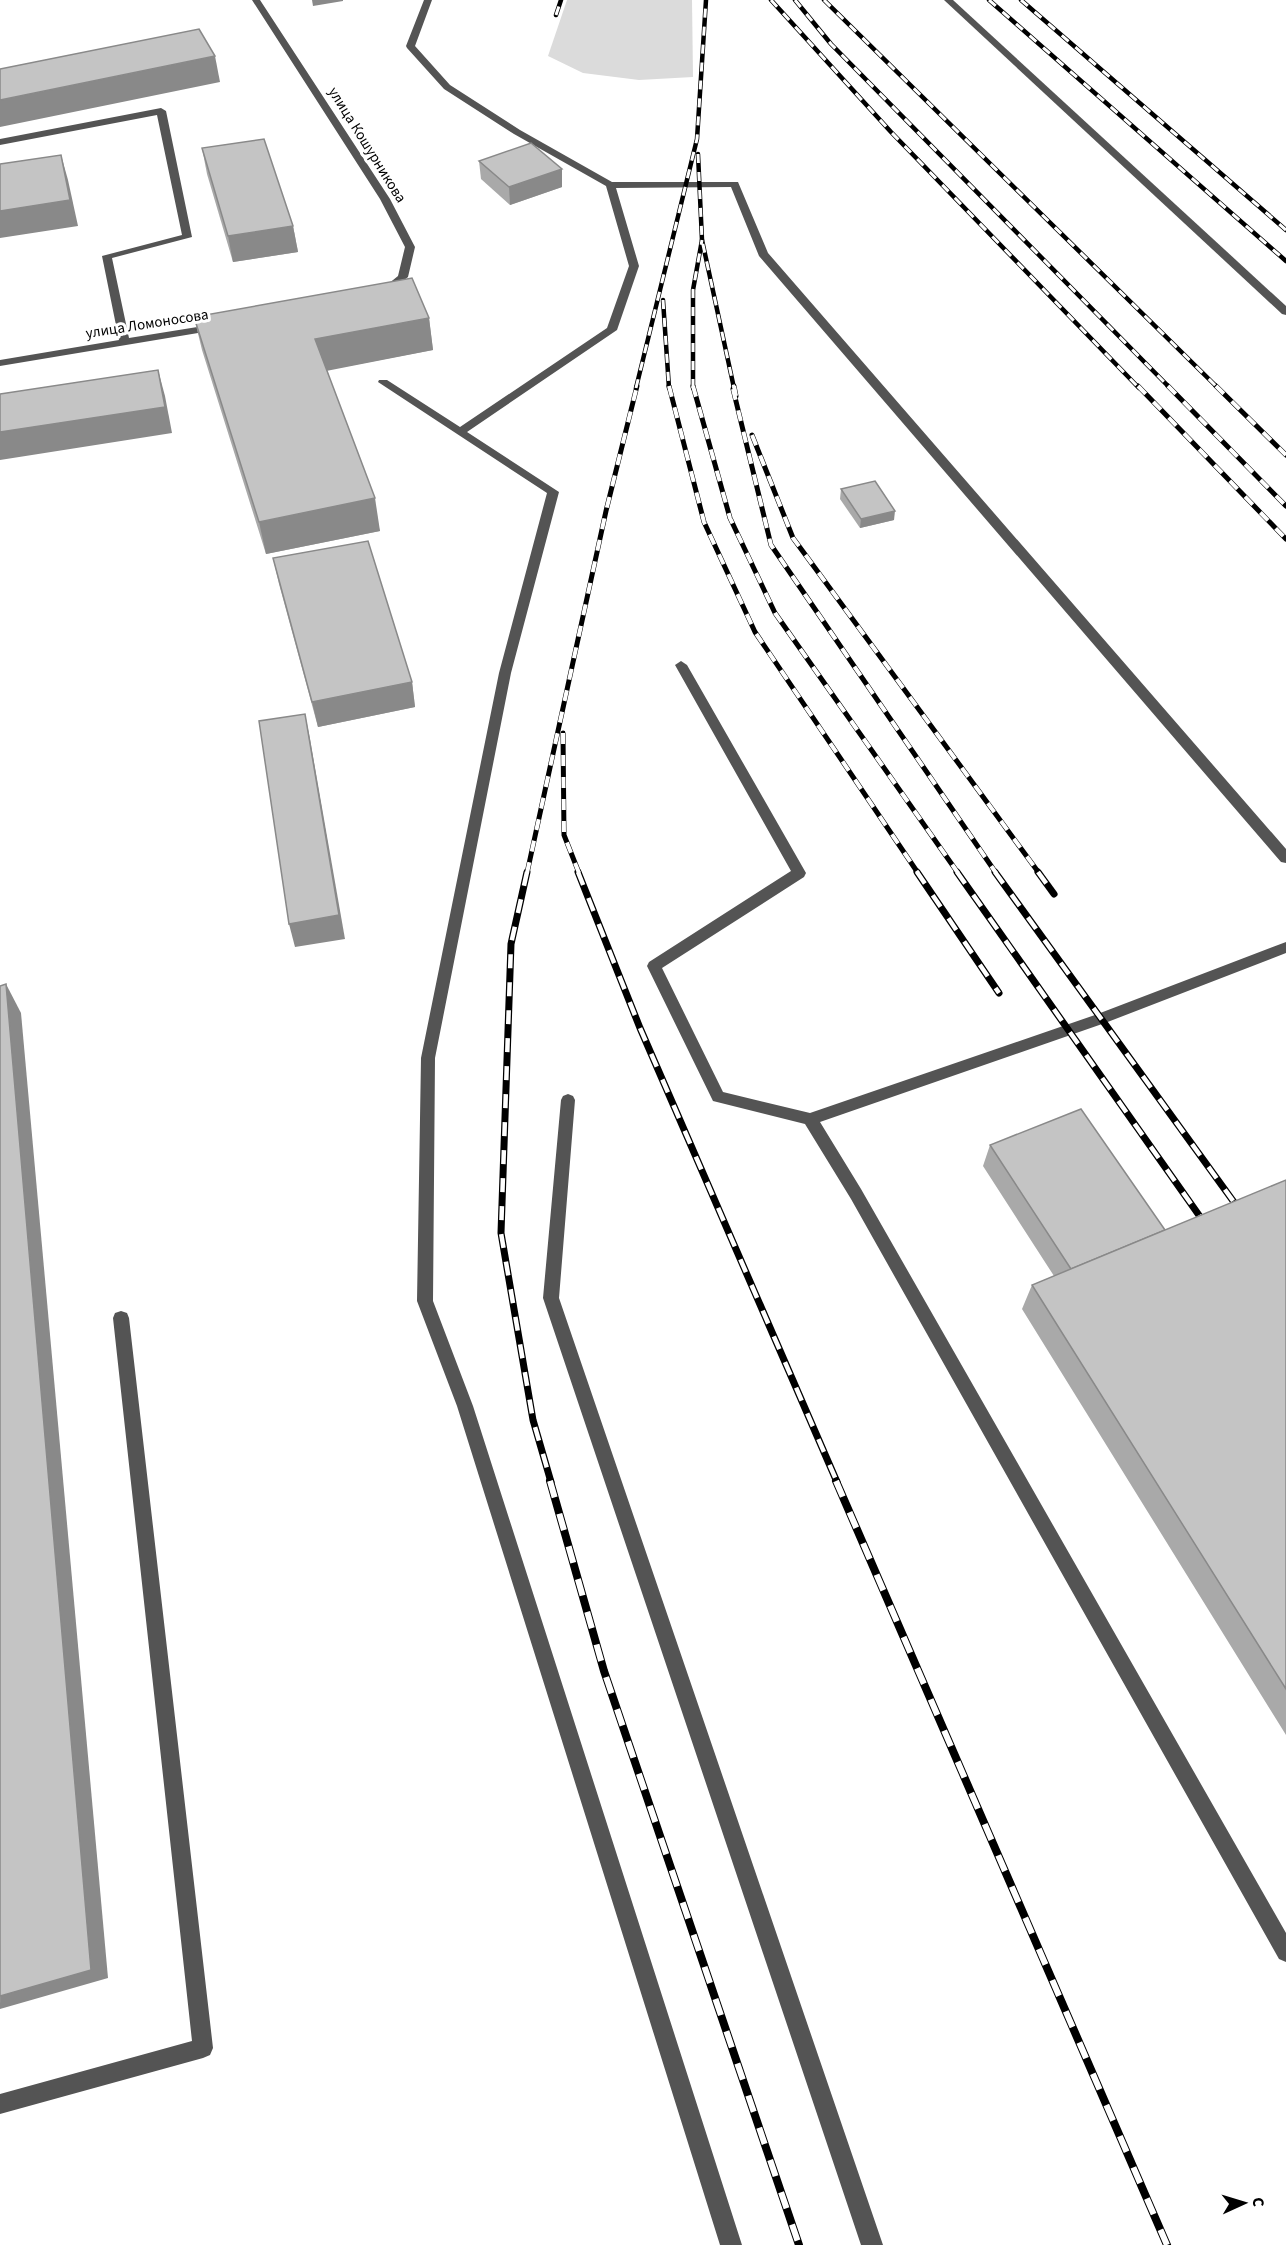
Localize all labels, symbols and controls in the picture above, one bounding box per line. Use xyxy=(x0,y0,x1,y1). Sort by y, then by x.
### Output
street label: улица Кошурникова xyxy=(323,83,411,207)
street label: улица Ломоносова xyxy=(84,304,210,344)
north arrow xyxy=(1214,2173,1274,2233)
text: С xyxy=(1247,2197,1269,2207)

